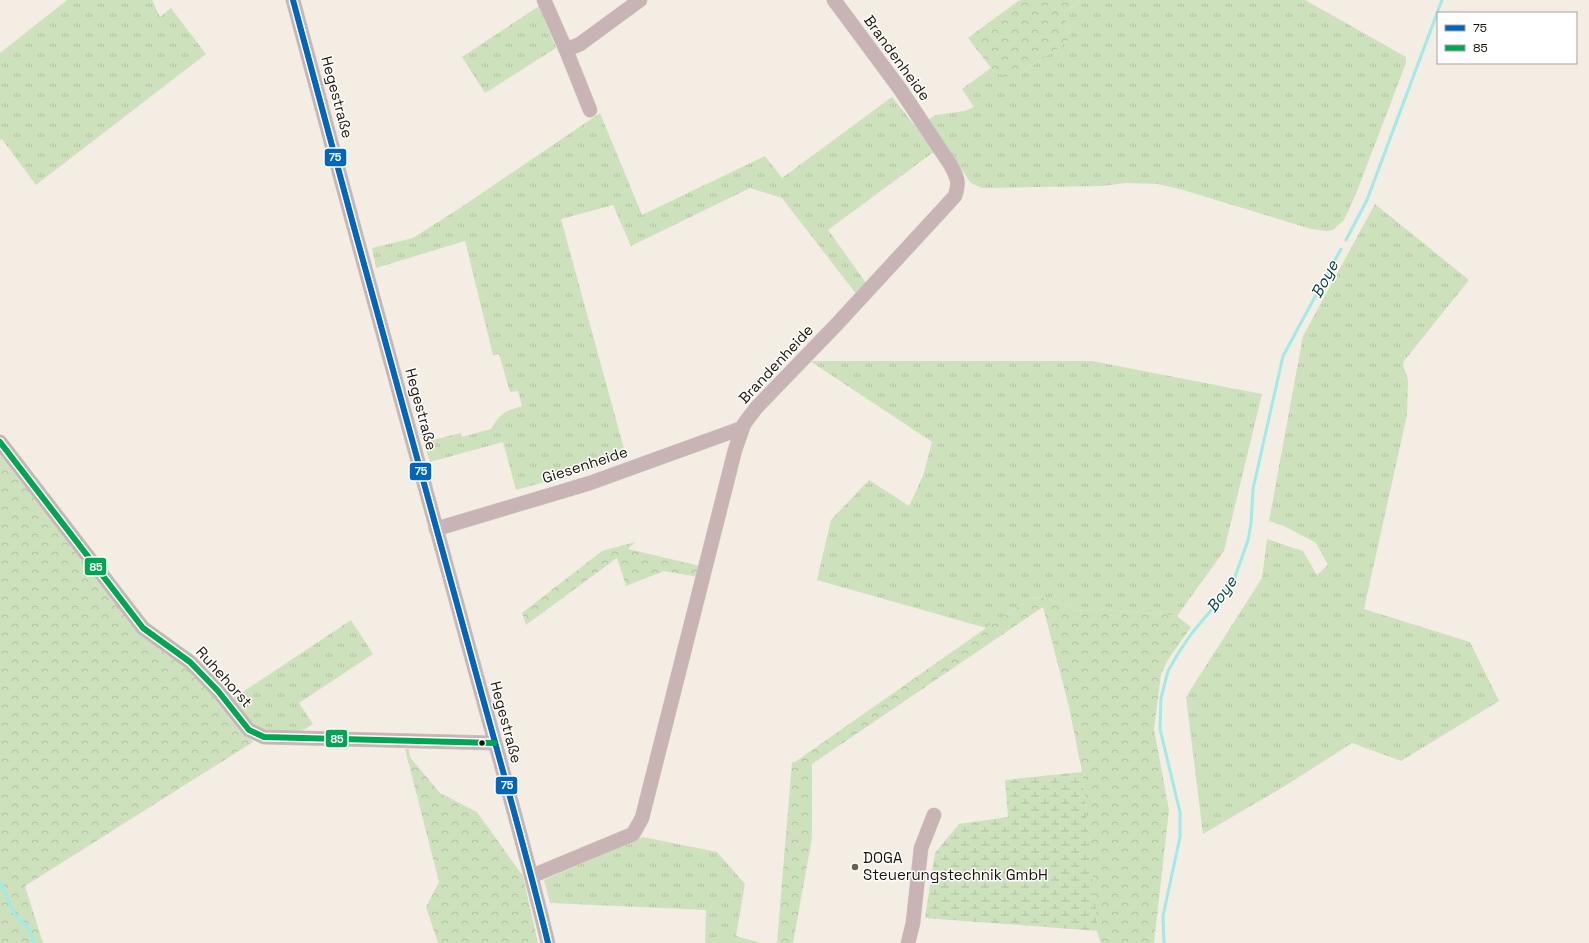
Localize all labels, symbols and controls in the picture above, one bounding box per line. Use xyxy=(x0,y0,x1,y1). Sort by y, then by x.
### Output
street label: Brandenheide xyxy=(860,11,935,104)
legend xyxy=(1437,12,1577,64)
text: 75 xyxy=(1473,20,1487,36)
text: 85 xyxy=(1473,40,1488,56)
street label: Hegestraße xyxy=(317,54,358,140)
line badge: 75 xyxy=(324,148,347,167)
text: 75 xyxy=(329,150,342,164)
water label: Boye xyxy=(1306,256,1343,302)
street label: Brandenheide xyxy=(734,320,817,407)
street label: Hegestraße xyxy=(401,366,442,452)
street label: Giesenheide xyxy=(540,442,630,487)
line badge: 75 xyxy=(409,462,432,481)
text: 75 xyxy=(415,464,428,478)
line badge: 85 xyxy=(84,557,107,576)
text: 85 xyxy=(89,560,103,574)
water label: Boye xyxy=(1201,572,1242,617)
street label: Ruhehorst xyxy=(192,642,257,711)
street label: Hegestraße xyxy=(486,679,527,765)
line badge: 85 xyxy=(325,729,348,748)
text: 85 xyxy=(330,732,344,746)
unlabelled marker xyxy=(477,738,487,748)
line badge: 75 xyxy=(495,776,518,795)
text: 75 xyxy=(501,778,514,792)
place label: DOGA Steuerungstechnik GmbH xyxy=(863,848,1048,884)
marker: DOGA Steuerungstechnik GmbH xyxy=(850,862,860,872)

